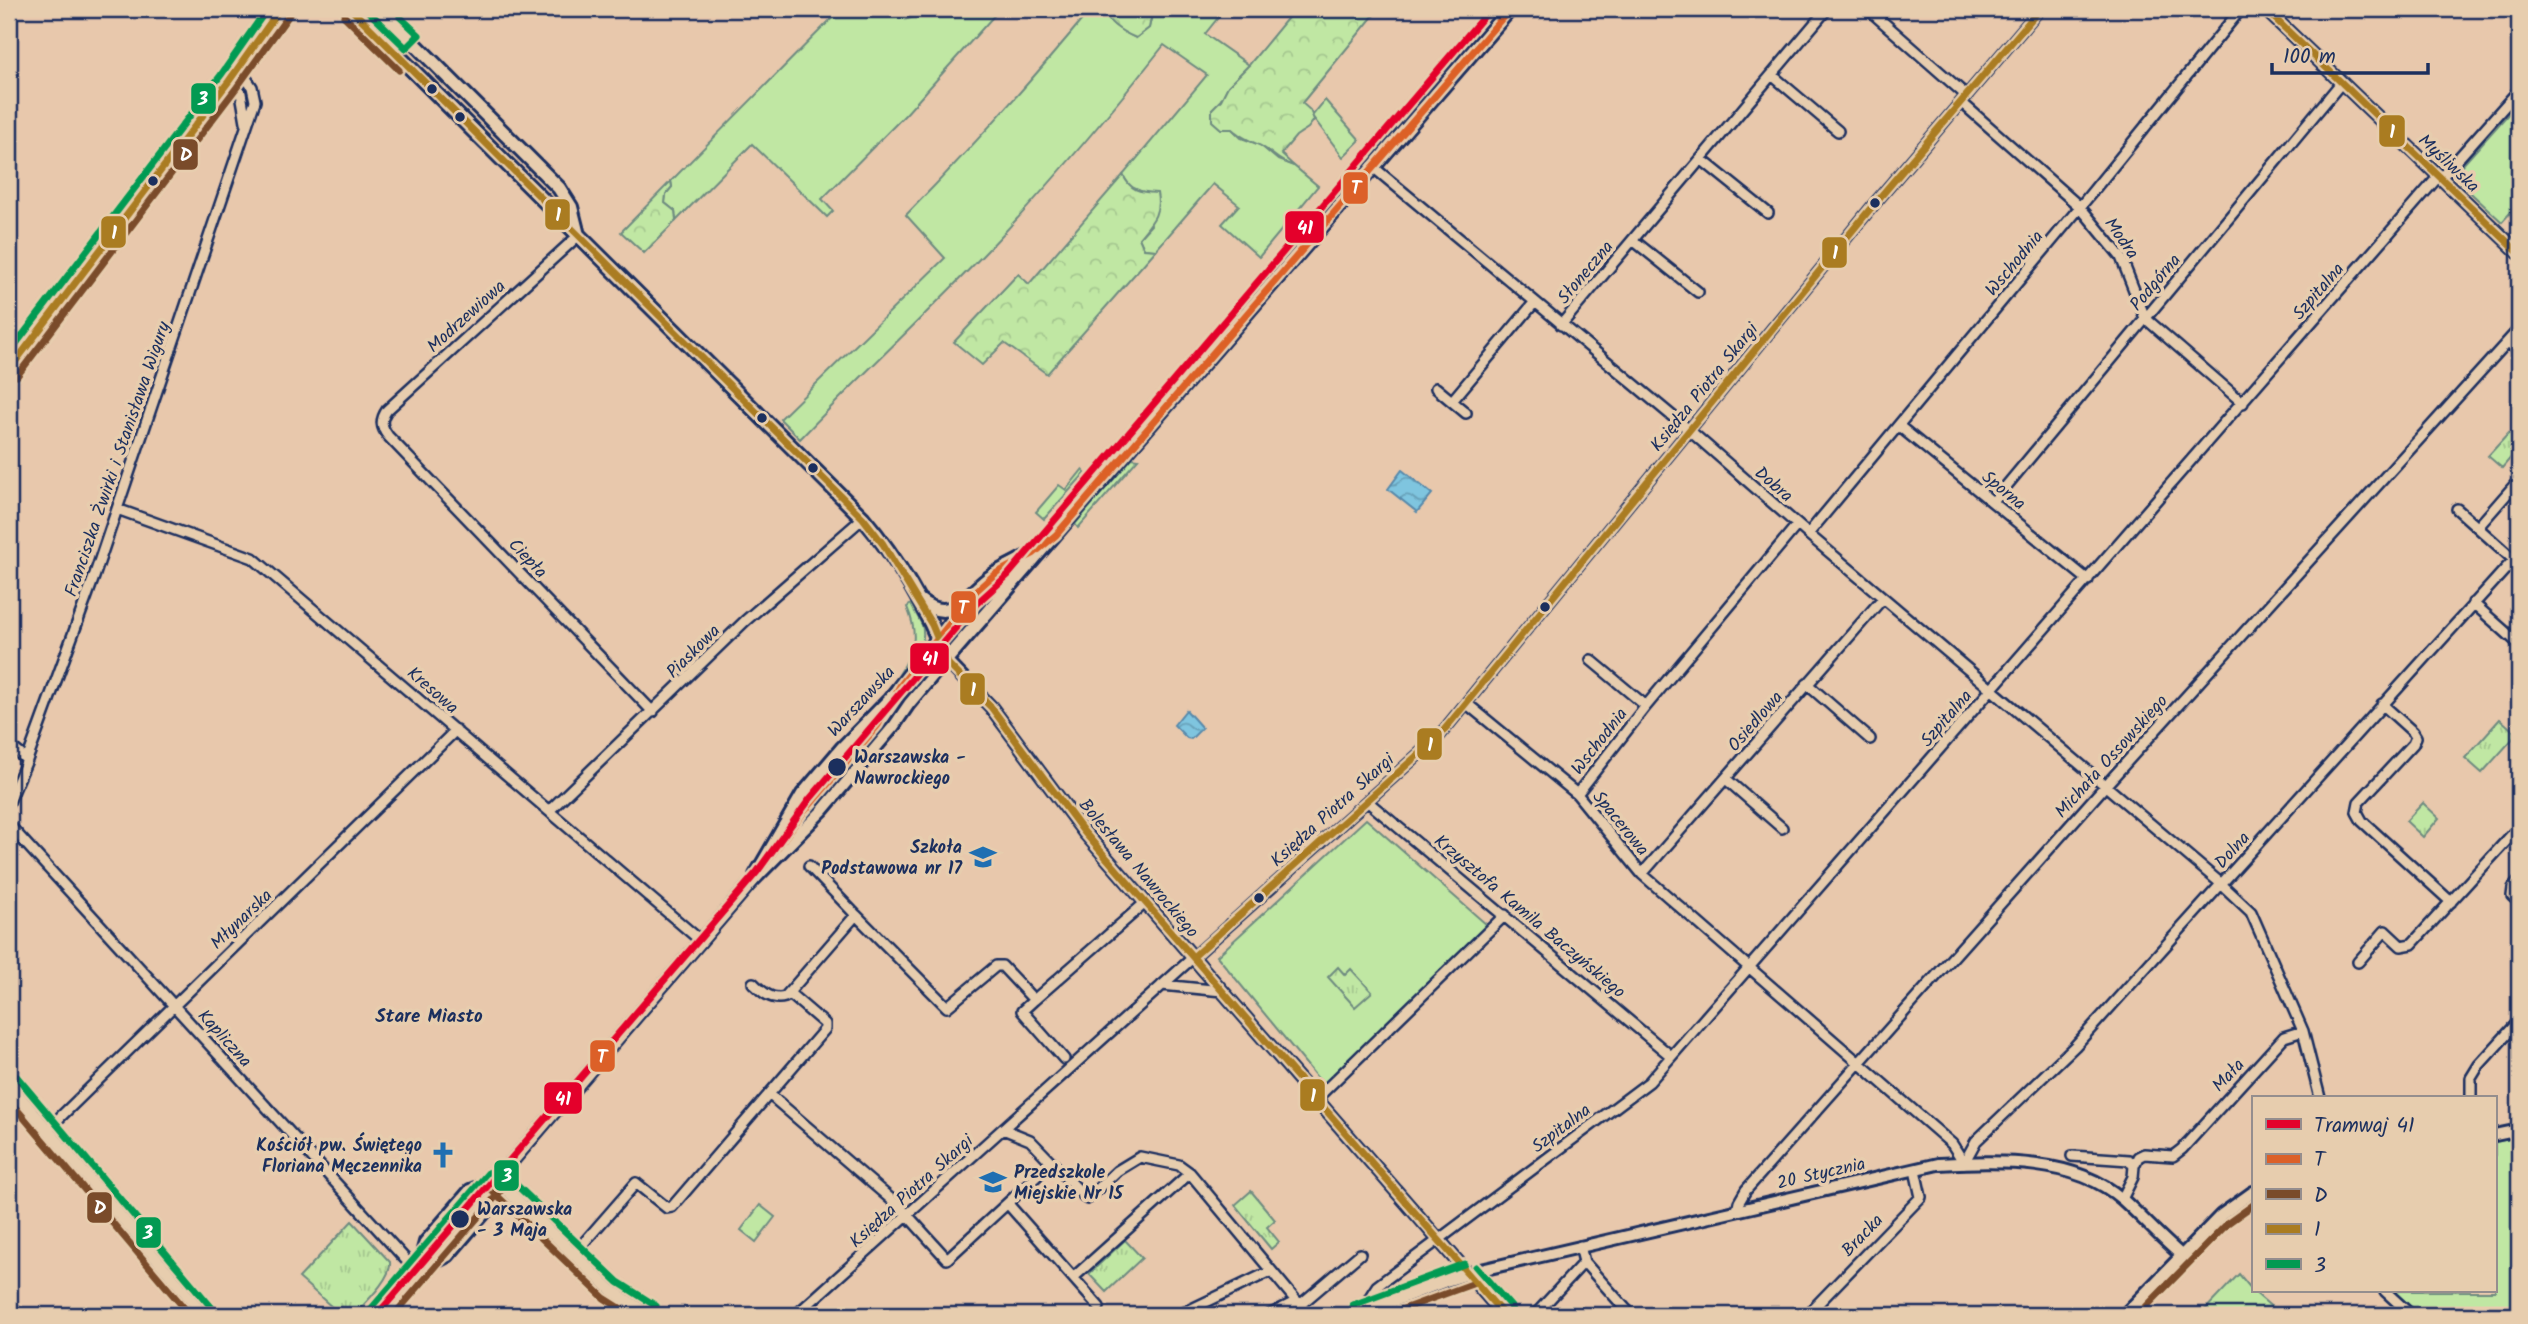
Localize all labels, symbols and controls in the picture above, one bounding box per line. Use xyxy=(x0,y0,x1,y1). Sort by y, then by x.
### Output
scale bar xyxy=(2272,32,2428,76)
text: 100 m xyxy=(2283,41,2336,74)
line badge: 3 xyxy=(190,82,217,115)
unlabelled marker xyxy=(425,82,439,96)
text: 3 xyxy=(197,85,208,115)
unlabelled marker xyxy=(453,110,467,124)
line badge: 1 xyxy=(2378,114,2406,148)
text: 1 xyxy=(2389,118,2395,148)
street label: Myśliwska xyxy=(2410,128,2486,201)
line badge: D xyxy=(172,138,199,171)
text: D xyxy=(180,141,193,171)
line badge: T xyxy=(1342,171,1369,205)
unlabelled marker xyxy=(146,174,160,188)
text: T xyxy=(1351,174,1363,204)
unlabelled marker xyxy=(1868,196,1882,210)
line badge: 1 xyxy=(544,198,571,231)
text: 1 xyxy=(555,201,561,231)
line badge: 41 xyxy=(1284,210,1325,244)
street label: Modra xyxy=(2096,212,2146,266)
text: 41 xyxy=(1297,214,1313,244)
line badge: 1 xyxy=(100,215,127,249)
text: 1 xyxy=(111,219,117,249)
street label: Wschodnia xyxy=(1979,224,2052,303)
street label: Słoneczna xyxy=(1551,235,1622,311)
line badge: 1 xyxy=(1821,236,1848,269)
text: 1 xyxy=(1832,239,1838,269)
street label: Podgórna xyxy=(2123,248,2189,318)
street label: Szpitalna xyxy=(2286,257,2352,327)
street label: Modrzewiowa xyxy=(421,273,513,361)
street label: Księdza Piotra Skargi xyxy=(1644,316,1767,459)
street label: Franciszka Żwirki i Stanisława Wigury xyxy=(58,317,179,601)
unlabelled marker xyxy=(755,411,769,425)
street label: Dobra xyxy=(1747,460,1799,510)
unlabelled marker xyxy=(806,461,820,475)
street label: Sporna xyxy=(1974,464,2032,518)
street label: Ciepła xyxy=(500,532,554,586)
line badge: T xyxy=(950,590,977,624)
text: T xyxy=(958,594,970,624)
unlabelled marker xyxy=(1538,600,1552,614)
street label: Piaskowa xyxy=(660,618,728,686)
line badge: 41 xyxy=(909,642,950,675)
text: 41 xyxy=(922,645,938,675)
street label: Kresowa xyxy=(399,660,465,722)
street label: Warszawska xyxy=(821,660,903,745)
line badge: 1 xyxy=(959,672,986,706)
text: 1 xyxy=(970,676,976,706)
street label: Szpitalna xyxy=(1914,684,1980,754)
street label: Osiedlowa xyxy=(1721,685,1791,759)
street label: Michała Ossowskiego xyxy=(2048,688,2176,826)
street label: Wschodnia xyxy=(1564,702,1636,782)
line badge: 1 xyxy=(1416,727,1443,761)
text: 1 xyxy=(1427,731,1433,761)
place label: Warszawska - Nawrockiego xyxy=(854,744,966,794)
street label: Księdza Piotra Skargi xyxy=(1264,747,1402,875)
marker: Warszawska - Nawrockiego xyxy=(826,756,848,778)
street label: Spacerowa xyxy=(1584,785,1655,863)
street label: Bolesława Nawrockiego xyxy=(1071,793,1205,945)
street label: Dolna xyxy=(2208,826,2258,876)
street label: Krzysztofa Kamila Baczyńskiego xyxy=(1427,828,1631,1006)
place label: Szkoła Podstawowa nr 17 xyxy=(821,834,962,884)
school or university icon: Szkoła Podstawowa nr 17 xyxy=(968,842,998,872)
street label: Młynarska xyxy=(204,883,280,958)
unlabelled marker xyxy=(1252,891,1266,905)
district label: Stare Miasto xyxy=(375,1002,483,1032)
street label: Kapliczna xyxy=(190,1003,258,1075)
line badge: T xyxy=(589,1039,616,1073)
text: T xyxy=(597,1043,609,1073)
street label: Mała xyxy=(2206,1052,2253,1100)
line badge: 1 xyxy=(1299,1078,1326,1112)
line badge: 41 xyxy=(543,1081,583,1115)
text: 1 xyxy=(1310,1082,1316,1112)
text: 41 xyxy=(555,1085,571,1115)
legend xyxy=(2252,1096,2496,1292)
street label: Szpitalna xyxy=(1526,1097,1598,1161)
text: Tramwaj 41 xyxy=(2314,1110,2415,1143)
street label: Księdza Piotra Skargi xyxy=(843,1128,981,1256)
place label: Kościół pw. Świętego Floriana Męczennika xyxy=(256,1132,422,1182)
church icon: Kościół pw. Świętego Floriana Męczennika xyxy=(428,1140,458,1170)
text: T xyxy=(2314,1144,2327,1177)
street label: 20 Stycznia xyxy=(1774,1150,1868,1199)
line badge: 3 xyxy=(493,1159,520,1192)
place label: Przedszkole Miejskie Nr 15 xyxy=(1014,1159,1125,1209)
text: 3 xyxy=(501,1162,512,1192)
school or university icon: Przedszkole Miejskie Nr 15 xyxy=(978,1167,1008,1197)
text: D xyxy=(2314,1180,2328,1213)
line badge: D xyxy=(86,1191,113,1224)
text: D xyxy=(94,1194,107,1224)
place label: Warszawska - 3 Maja xyxy=(477,1196,572,1246)
marker: Warszawska - 3 Maja xyxy=(449,1208,471,1230)
street label: Bracka xyxy=(1835,1208,1891,1264)
text: 1 xyxy=(2314,1214,2321,1247)
line badge: 3 xyxy=(135,1216,162,1249)
text: 3 xyxy=(142,1219,153,1249)
text: 3 xyxy=(2314,1250,2326,1283)

